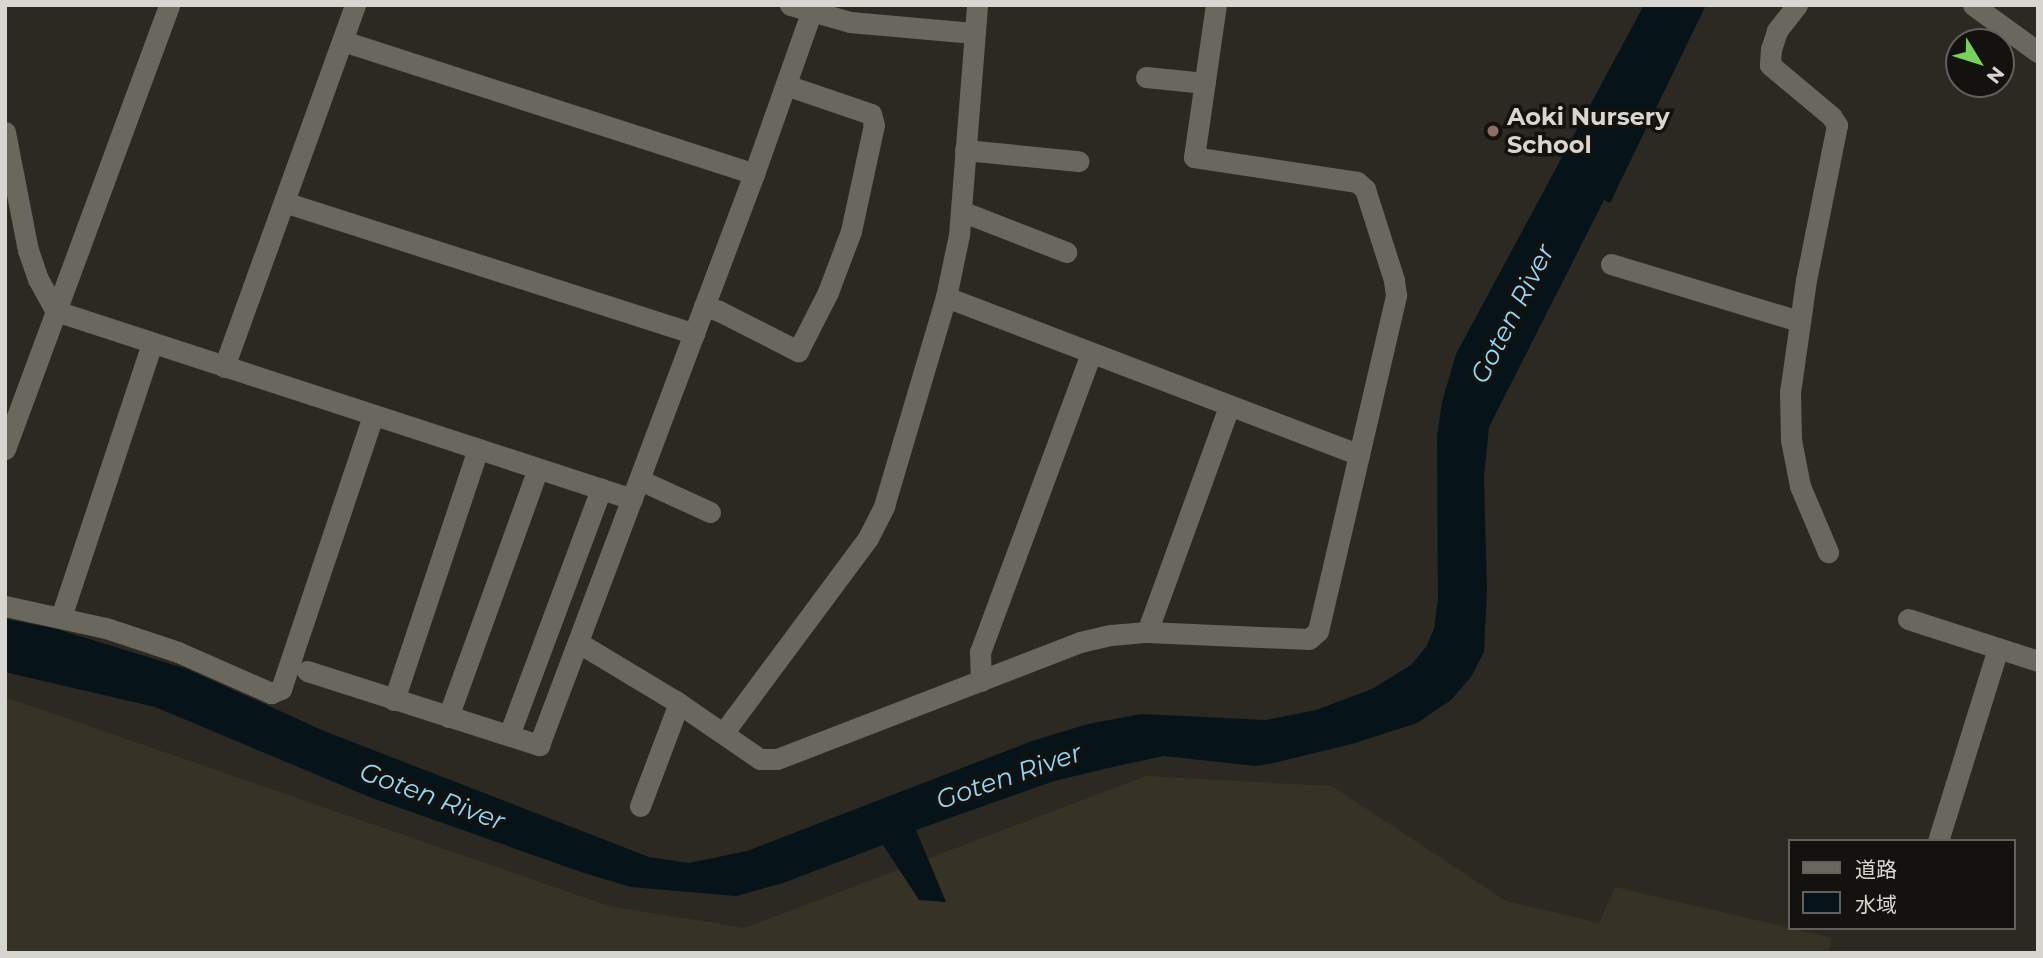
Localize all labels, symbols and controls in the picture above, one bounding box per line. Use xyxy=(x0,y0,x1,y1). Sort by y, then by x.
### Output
north arrow xyxy=(1945,28,2015,98)
text: N xyxy=(1982,62,2009,88)
place label: Aoki Nursery School xyxy=(1507,103,1670,159)
marker: Aoki Nursery School xyxy=(1485,123,1501,139)
water label: Goten River xyxy=(1465,239,1561,389)
water label: Goten River xyxy=(932,737,1086,817)
water label: Goten River xyxy=(355,756,509,838)
legend xyxy=(1787,839,2015,930)
text: 道路 xyxy=(1855,857,1897,882)
text: 水域 xyxy=(1855,892,1897,917)

